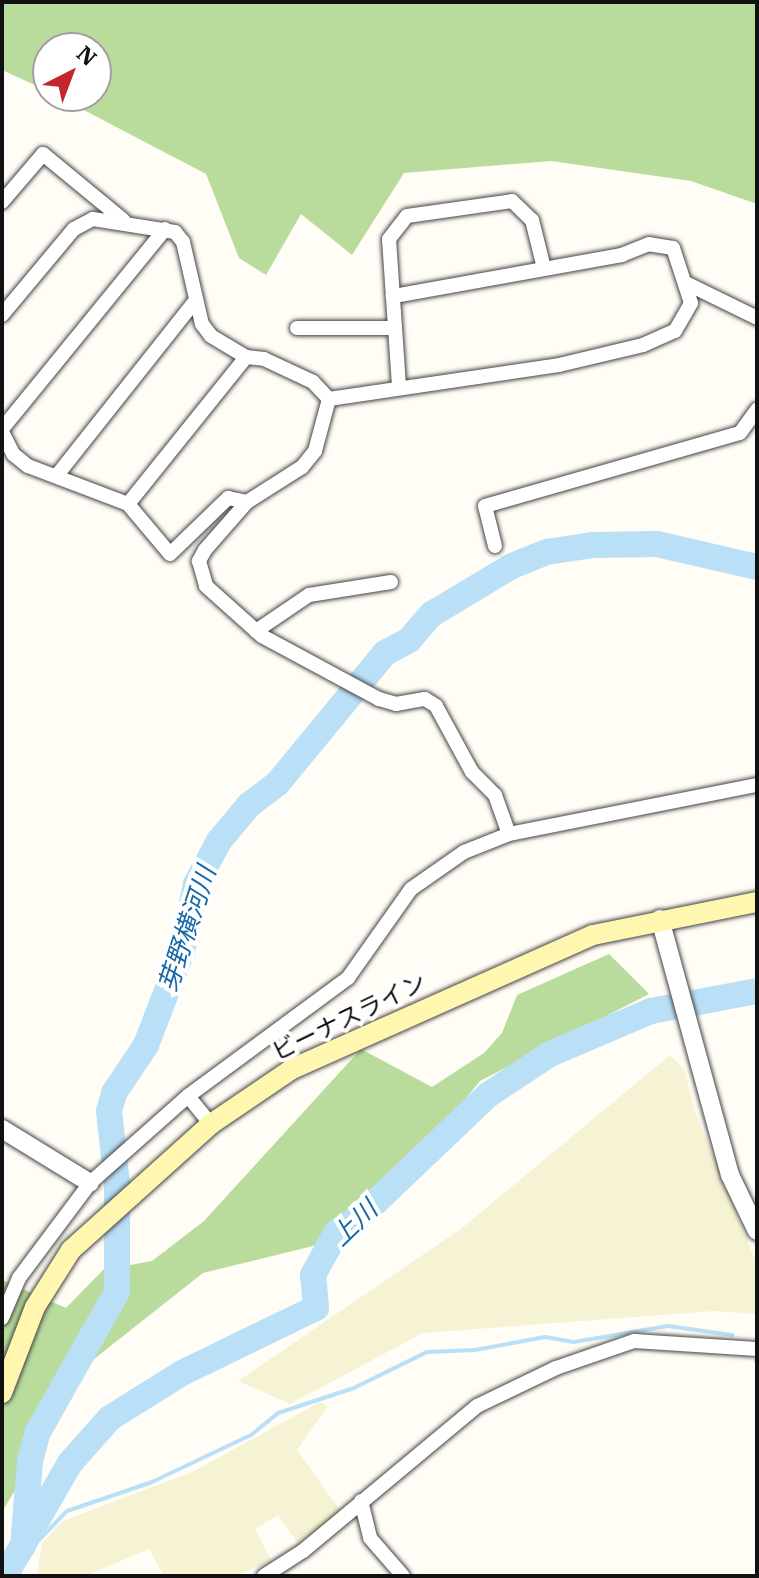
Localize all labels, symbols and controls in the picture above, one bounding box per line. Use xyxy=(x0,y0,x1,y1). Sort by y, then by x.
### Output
north arrow xyxy=(32,32,112,112)
text: N xyxy=(71,39,103,72)
water label: 芽野横河川 xyxy=(152,862,222,996)
street label: ビーナスライン xyxy=(267,967,431,1067)
water label: 上川 xyxy=(324,1194,384,1252)

